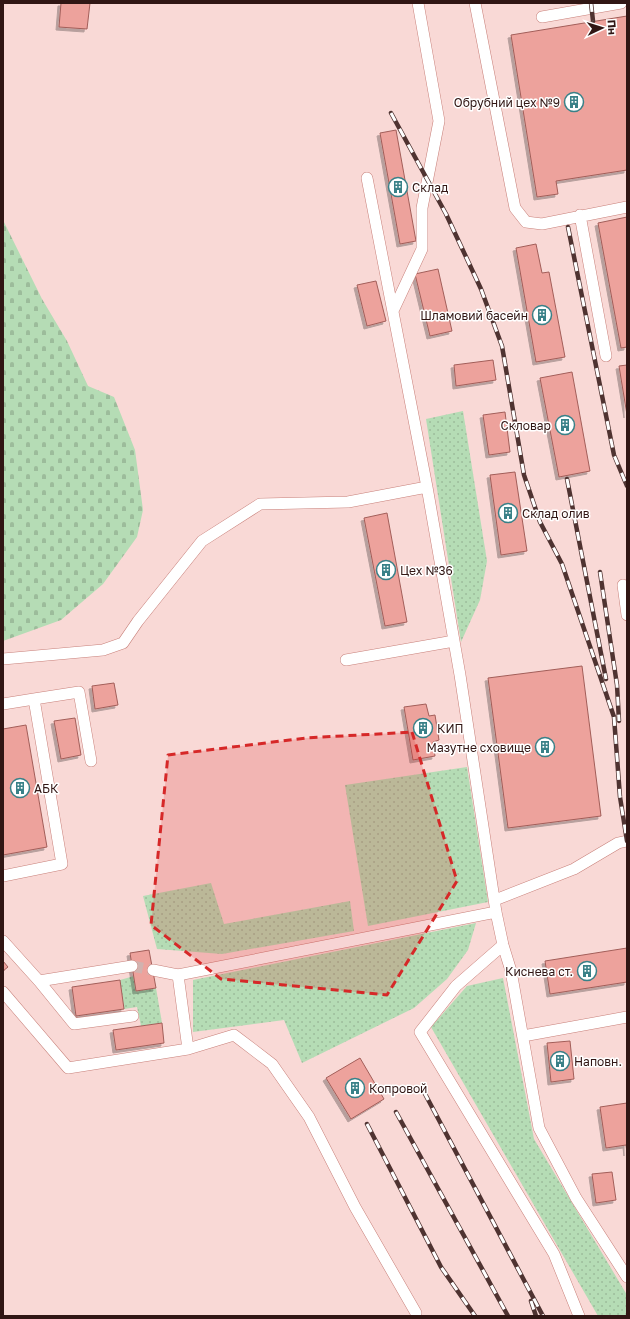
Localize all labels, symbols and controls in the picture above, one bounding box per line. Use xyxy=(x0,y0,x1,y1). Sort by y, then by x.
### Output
north arrow xyxy=(582,8,622,48)
text: Пн xyxy=(605,19,620,35)
building icon: Обрубний цех №9 xyxy=(563,91,585,113)
place label: Обрубний цех №9 xyxy=(454,95,560,110)
building icon: Склад xyxy=(387,176,409,198)
place label: Склад xyxy=(412,180,448,195)
building icon: Шламовий басейн xyxy=(531,304,553,326)
place label: Шламовий басейн xyxy=(420,308,528,323)
building icon: Скловар xyxy=(554,414,576,436)
place label: Скловар xyxy=(501,418,551,433)
building icon: Склад олив xyxy=(497,502,519,524)
place label: Склад олив xyxy=(522,506,590,521)
building icon: Цех №36 xyxy=(375,559,397,581)
place label: Цех №36 xyxy=(400,563,453,578)
building icon: КИП xyxy=(412,717,434,739)
place label: КИП xyxy=(437,721,464,736)
building icon: Мазутне сховище xyxy=(534,736,556,758)
place label: Мазутне сховище xyxy=(427,740,531,755)
building icon: АБК xyxy=(9,777,31,799)
place label: АБК xyxy=(34,781,59,796)
building icon: Киснева ст. xyxy=(576,960,598,982)
place label: Киснева ст. xyxy=(505,964,573,979)
building icon: Наповн. xyxy=(549,1050,571,1072)
place label: Наповн. xyxy=(574,1054,622,1069)
building icon: Копровой xyxy=(344,1077,366,1099)
place label: Копровой xyxy=(369,1081,427,1096)

